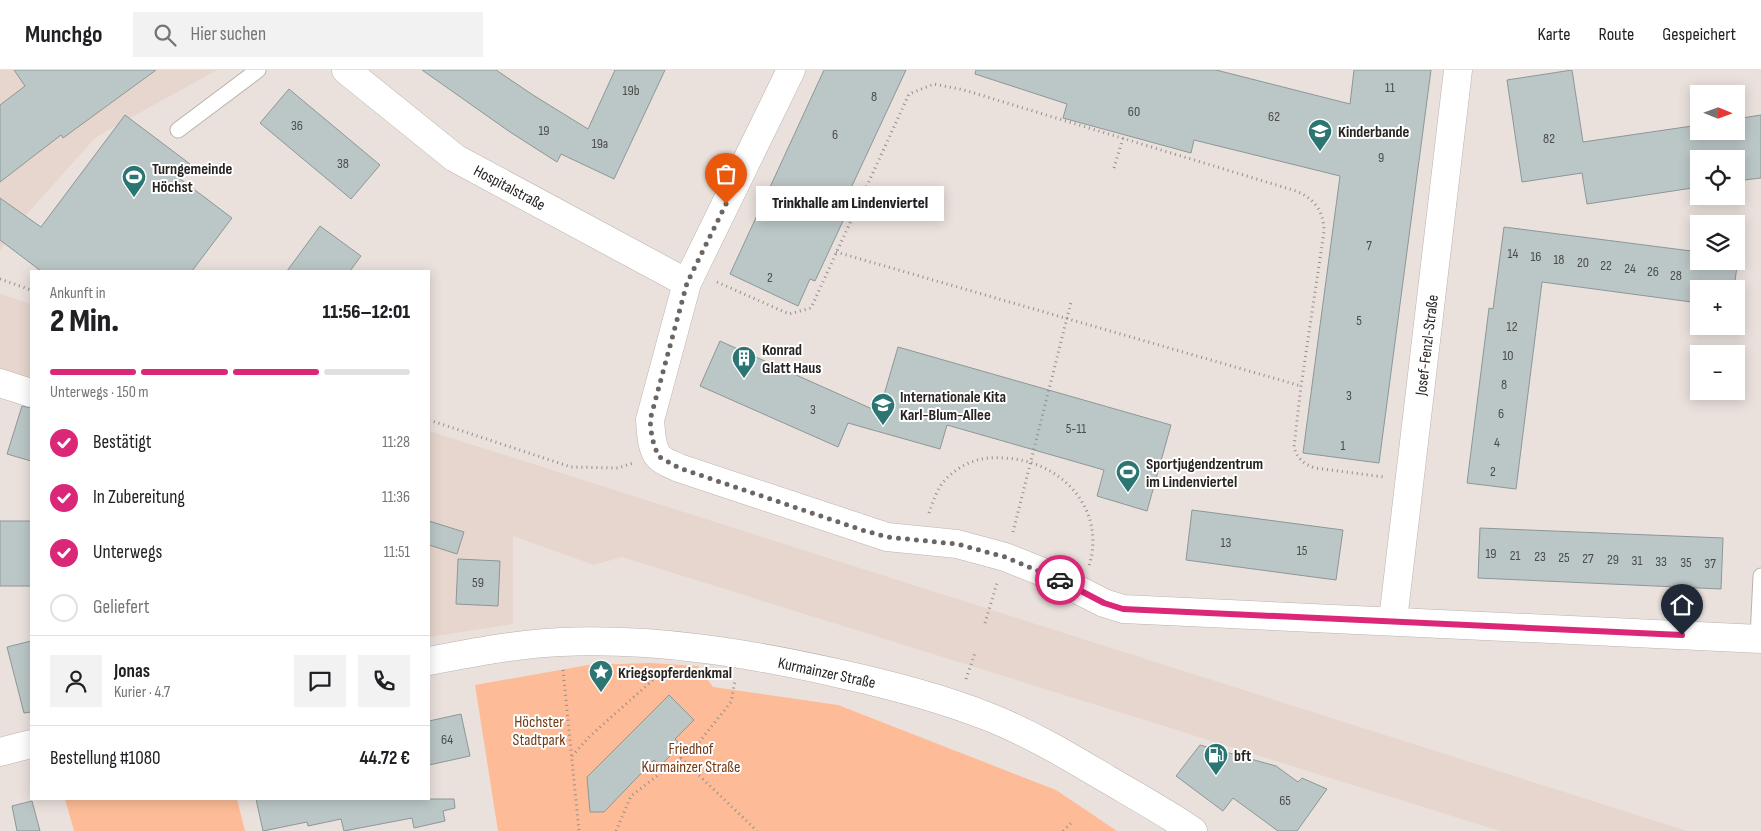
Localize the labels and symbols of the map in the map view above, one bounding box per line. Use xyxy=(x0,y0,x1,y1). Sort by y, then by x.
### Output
house number: 11 xyxy=(1385,79,1395,96)
house number: 19b xyxy=(623,82,640,99)
north arrow xyxy=(1690,85,1745,140)
house number: 8 xyxy=(871,88,877,105)
house number: 60 xyxy=(1128,103,1140,120)
house number: 62 xyxy=(1268,108,1280,125)
house number: 36 xyxy=(291,117,303,134)
school or university icon: Kinderbande xyxy=(1307,118,1333,152)
house number: 19 xyxy=(538,122,550,139)
place label: Kinderbande xyxy=(1338,123,1410,142)
house number: 6 xyxy=(832,126,838,143)
house number: 82 xyxy=(1543,130,1555,147)
house number: 19a xyxy=(592,135,608,152)
house number: 9 xyxy=(1378,149,1384,166)
pin xyxy=(705,153,747,204)
house number: 38 xyxy=(337,155,349,172)
place label: Turngemeinde Höchst xyxy=(152,160,232,197)
street label: Hospitalstraße xyxy=(470,162,548,215)
sports icon: Turngemeinde Höchst xyxy=(121,164,147,198)
callout: Trinkhalle am Lindenviertel xyxy=(756,186,944,222)
house number: 7 xyxy=(1366,237,1372,254)
house number: 14 xyxy=(1508,245,1519,262)
house number: 16 xyxy=(1530,248,1542,265)
house number: 18 xyxy=(1553,251,1565,268)
house number: 20 xyxy=(1577,254,1589,271)
house number: 22 xyxy=(1600,257,1612,274)
house number: 24 xyxy=(1624,260,1636,277)
house number: 26 xyxy=(1647,263,1659,280)
house number: 28 xyxy=(1670,267,1682,284)
house number: 2 xyxy=(767,269,773,286)
street label: Josef-Fenzl-Straße xyxy=(1412,294,1443,398)
house number: 5 xyxy=(1356,312,1362,329)
house number: 12 xyxy=(1507,318,1518,335)
place label: Konrad Glatt Haus xyxy=(762,341,821,378)
building icon: Konrad Glatt Haus xyxy=(731,345,757,379)
house number: 10 xyxy=(1502,347,1514,364)
house number: 8 xyxy=(1501,376,1507,393)
house number: 3 xyxy=(1346,387,1352,404)
place label: Internationale Kita Karl-Blum-Allee xyxy=(900,388,1006,425)
school or university icon: Internationale Kita Karl-Blum-Allee xyxy=(870,392,896,426)
house number: 3 xyxy=(810,401,816,418)
house number: 6 xyxy=(1498,405,1504,422)
house number: 5-11 xyxy=(1066,420,1086,437)
house number: 4 xyxy=(1494,434,1500,451)
house number: 1 xyxy=(1341,437,1346,454)
place label: Sportjugendzentrum im Lindenviertel xyxy=(1146,455,1263,492)
sports icon: Sportjugendzentrum im Lindenviertel xyxy=(1115,459,1141,493)
house number: 2 xyxy=(1490,463,1496,480)
house number: 13 xyxy=(1221,534,1232,551)
house number: 15 xyxy=(1297,542,1308,559)
house number: 19 xyxy=(1485,545,1497,562)
house number: 21 xyxy=(1510,547,1520,564)
house number: 23 xyxy=(1534,548,1546,565)
house number: 25 xyxy=(1558,549,1570,566)
house number: 27 xyxy=(1582,550,1594,567)
house number: 29 xyxy=(1607,551,1619,568)
house number: 31 xyxy=(1632,552,1642,569)
house number: 33 xyxy=(1655,553,1667,570)
house number: 35 xyxy=(1680,554,1692,571)
courier xyxy=(1035,555,1085,605)
house number: 37 xyxy=(1704,555,1716,572)
house number: 59 xyxy=(472,574,484,591)
pin xyxy=(1661,584,1703,635)
street label: Kurmainzer Straße xyxy=(776,654,877,693)
place icon: Kriegsopferdenkmal xyxy=(588,659,614,693)
place label: Kriegsopferdenkmal xyxy=(618,664,732,683)
park label: Höchster Stadtpark xyxy=(513,713,565,750)
house number: 64 xyxy=(441,731,453,748)
park label: Friedhof Kurmainzer Straße xyxy=(641,740,741,777)
fuel station icon: bft xyxy=(1203,742,1229,776)
place label: bft xyxy=(1234,747,1251,766)
house number: 65 xyxy=(1279,792,1291,809)

